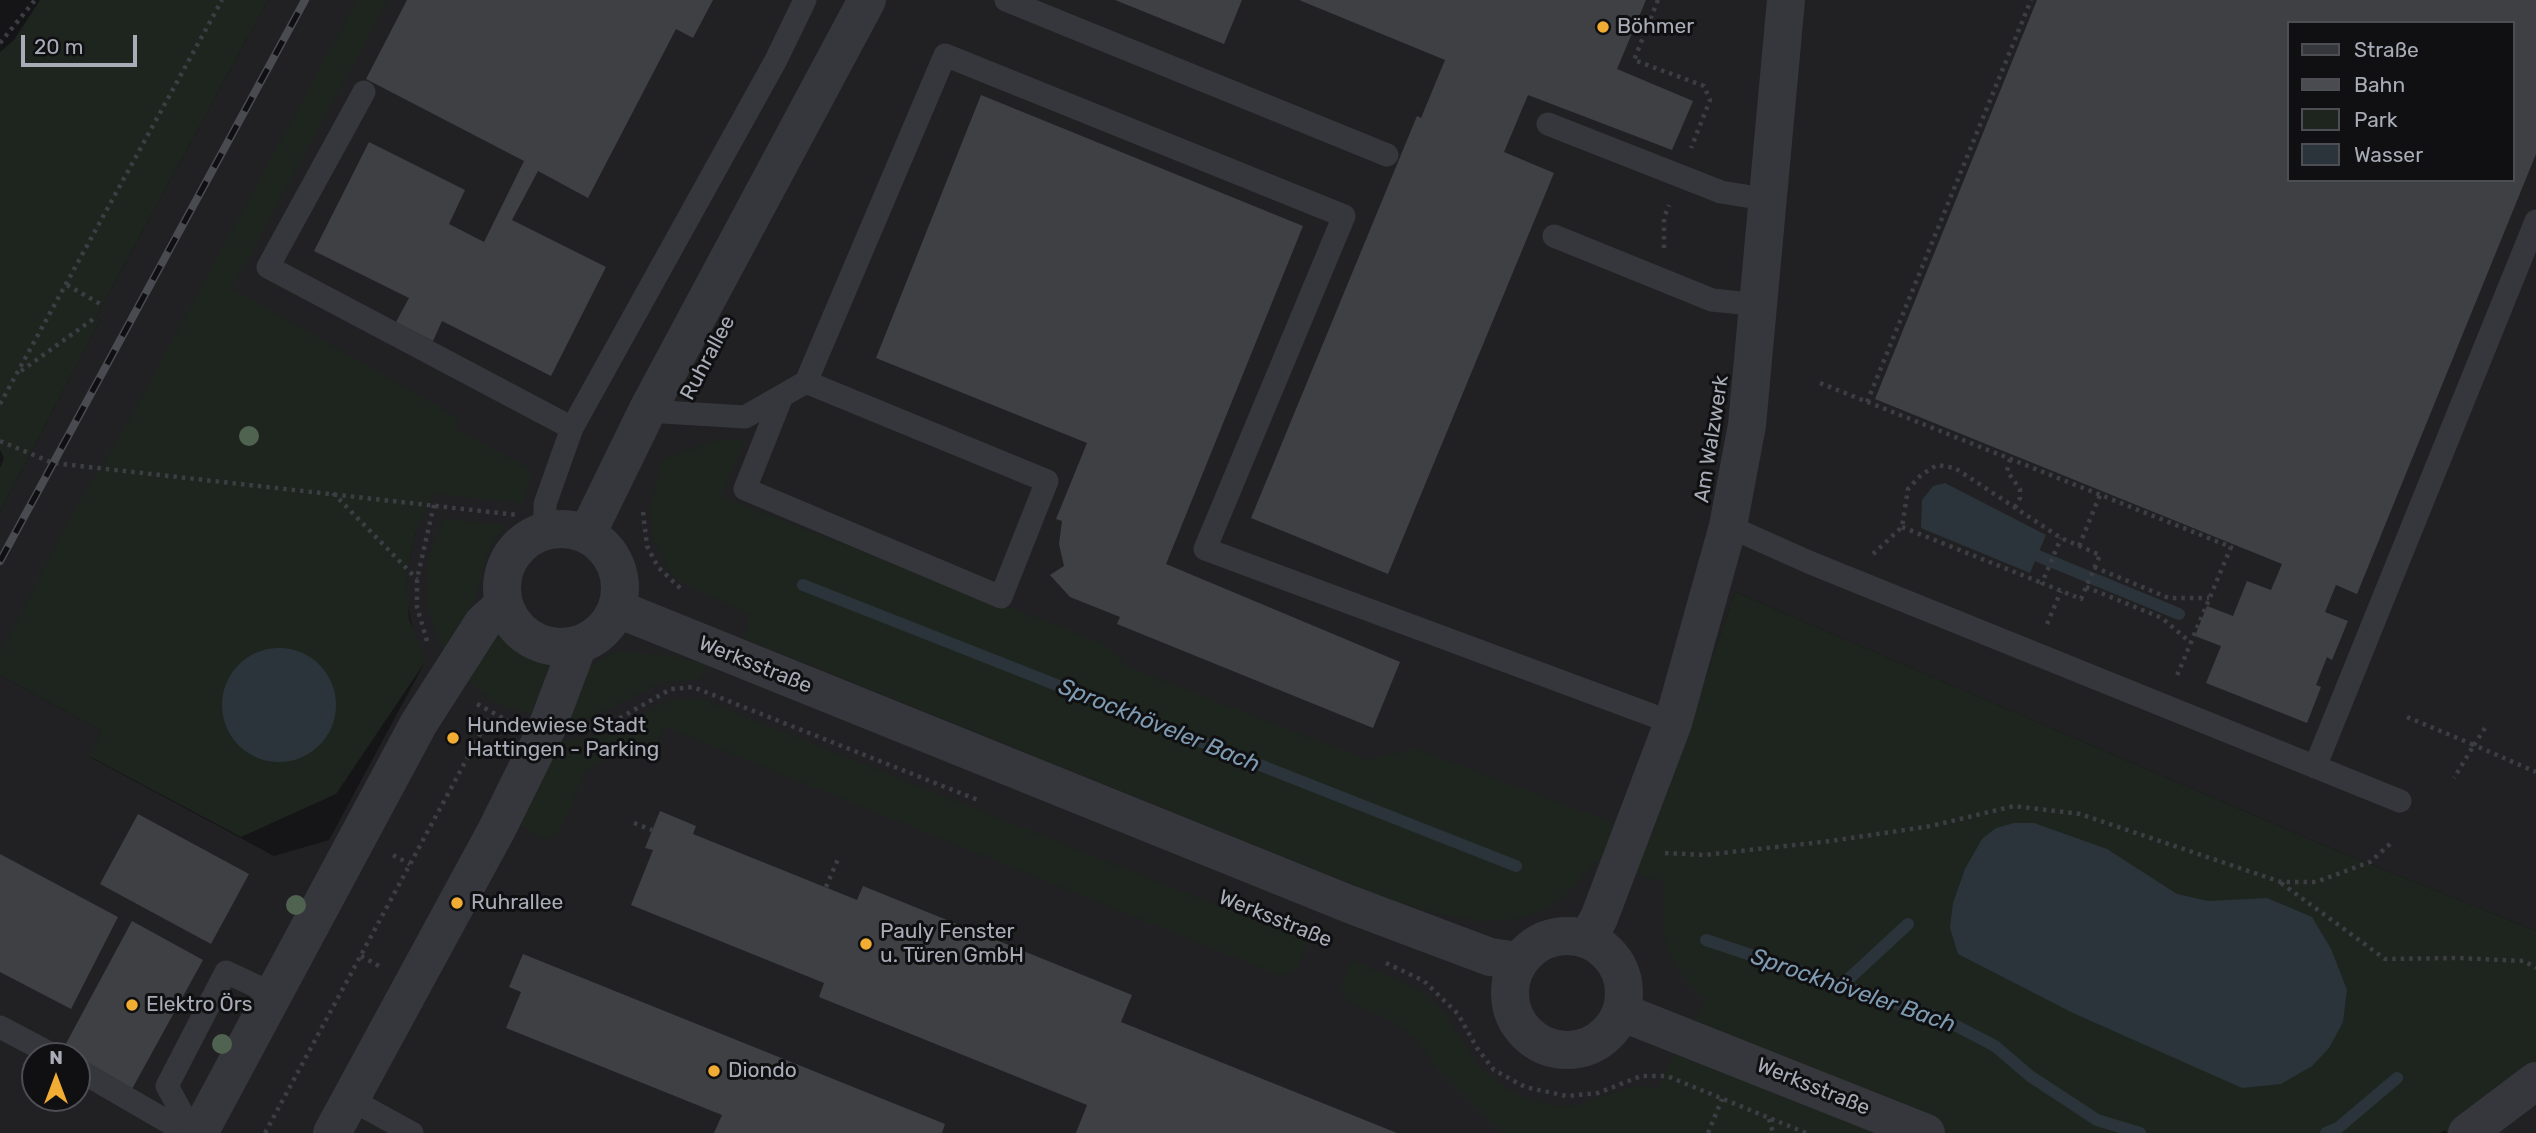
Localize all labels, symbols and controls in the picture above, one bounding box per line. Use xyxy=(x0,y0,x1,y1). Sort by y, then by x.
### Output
place label: Böhmer xyxy=(1617,14,1694,40)
marker: Böhmer xyxy=(1595,19,1611,35)
scale bar xyxy=(24,21,140,65)
legend xyxy=(2288,21,2515,182)
text: 20 m xyxy=(34,34,83,59)
text: Straße xyxy=(2354,37,2419,62)
text: Bahn xyxy=(2354,72,2405,97)
text: Park xyxy=(2354,107,2398,132)
text: Wasser xyxy=(2354,142,2423,167)
street label: Ruhrallee xyxy=(675,311,741,405)
street label: Am Walzwerk xyxy=(1689,373,1735,505)
street label: Werksstraße xyxy=(695,631,815,699)
water label: Sprockhöveler Bach xyxy=(1054,673,1264,779)
place label: Hundewiese Stadt Hattingen - Parking xyxy=(467,713,659,763)
marker: Hundewiese Stadt Hattingen - Parking xyxy=(445,730,461,746)
street label: Werksstraße xyxy=(1215,885,1335,953)
place label: Ruhrallee xyxy=(471,890,563,916)
marker: Ruhrallee xyxy=(449,895,465,911)
place label: Pauly Fenster u. Türen GmbH xyxy=(880,919,1024,969)
marker: Pauly Fenster u. Türen GmbH xyxy=(858,936,874,952)
water label: Sprockhöveler Bach xyxy=(1747,943,1959,1039)
place label: Elektro Örs xyxy=(146,992,253,1018)
marker: Elektro Örs xyxy=(124,997,140,1013)
north arrow xyxy=(21,1042,91,1112)
text: N xyxy=(49,1046,63,1069)
street label: Werksstraße xyxy=(1753,1053,1873,1121)
place label: Diondo xyxy=(728,1058,797,1084)
marker: Diondo xyxy=(706,1063,722,1079)

